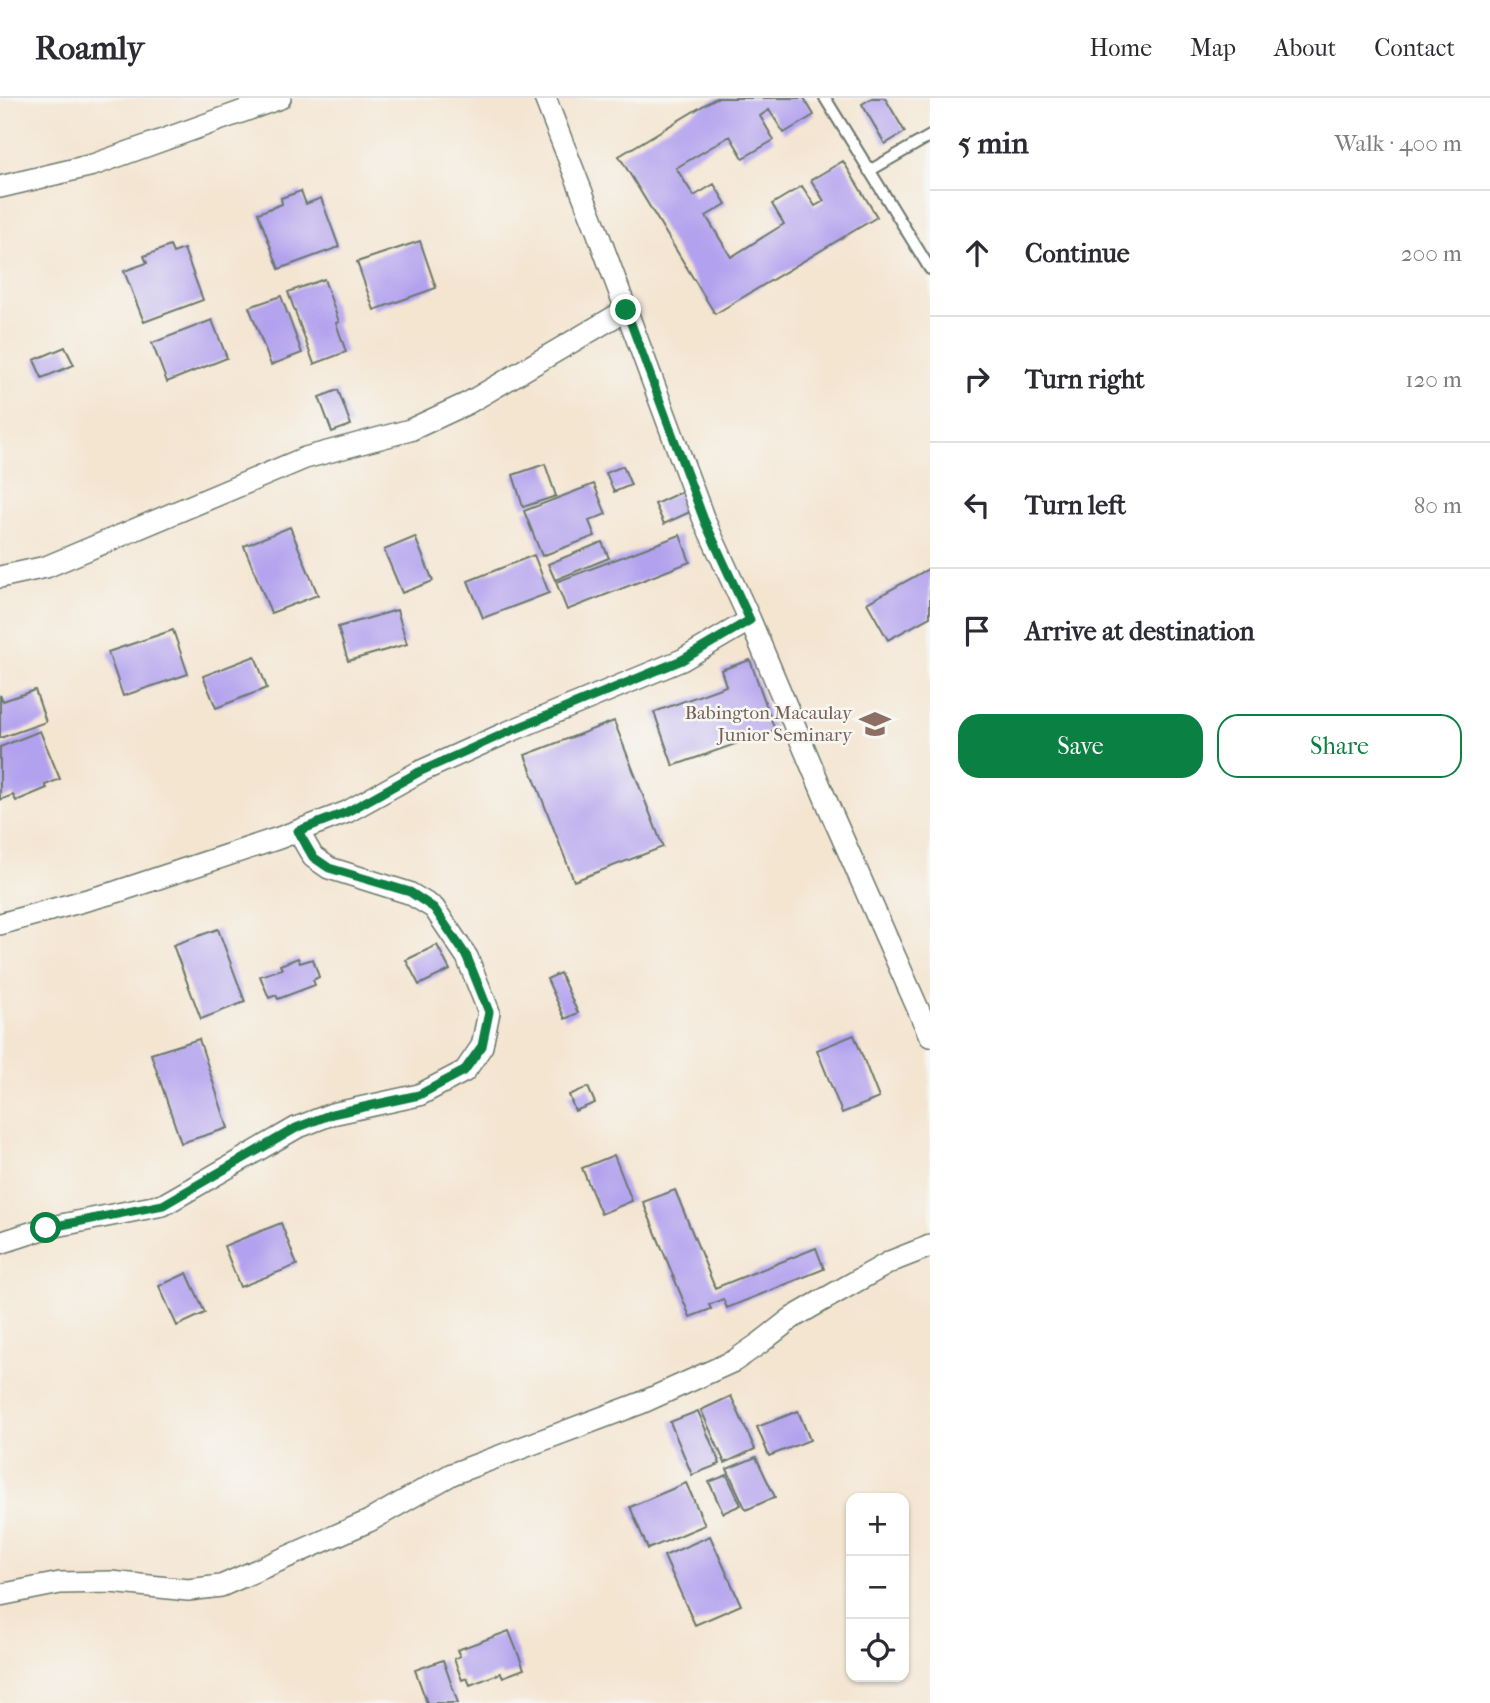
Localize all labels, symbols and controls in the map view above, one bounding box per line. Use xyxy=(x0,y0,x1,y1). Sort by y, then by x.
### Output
text: Roamly xyxy=(35,29,144,68)
text: Home xyxy=(1090,34,1152,62)
text: Map xyxy=(1190,34,1236,62)
text: About xyxy=(1274,34,1336,62)
text: Contact xyxy=(1374,34,1455,62)
text: 5 min xyxy=(958,126,1029,161)
text: Walk · 400 m xyxy=(1335,130,1462,157)
icon: ahead xyxy=(958,234,996,272)
text: Continue xyxy=(1025,238,1130,269)
text: 200 m xyxy=(1401,240,1462,267)
route end xyxy=(610,294,641,325)
icon: right xyxy=(958,360,996,398)
text: Turn right xyxy=(1025,364,1145,395)
text: 120 m xyxy=(1405,366,1462,393)
icon: left xyxy=(958,486,996,524)
text: Turn left xyxy=(1025,490,1126,521)
text: 80 m xyxy=(1414,492,1462,519)
icon: arrive xyxy=(958,612,996,650)
text: Arrive at destination xyxy=(1025,616,1255,647)
place label: Babington Macaulay Junior Seminary xyxy=(685,702,853,746)
school or university icon: Babington Macaulay Junior Seminary xyxy=(858,707,892,741)
button: Save xyxy=(958,714,1203,778)
button: Share xyxy=(1217,714,1462,778)
route start xyxy=(30,1212,61,1243)
map controls xyxy=(846,1493,909,1682)
button: + xyxy=(846,1493,909,1556)
button: − xyxy=(846,1556,909,1619)
button: locate xyxy=(846,1619,909,1682)

